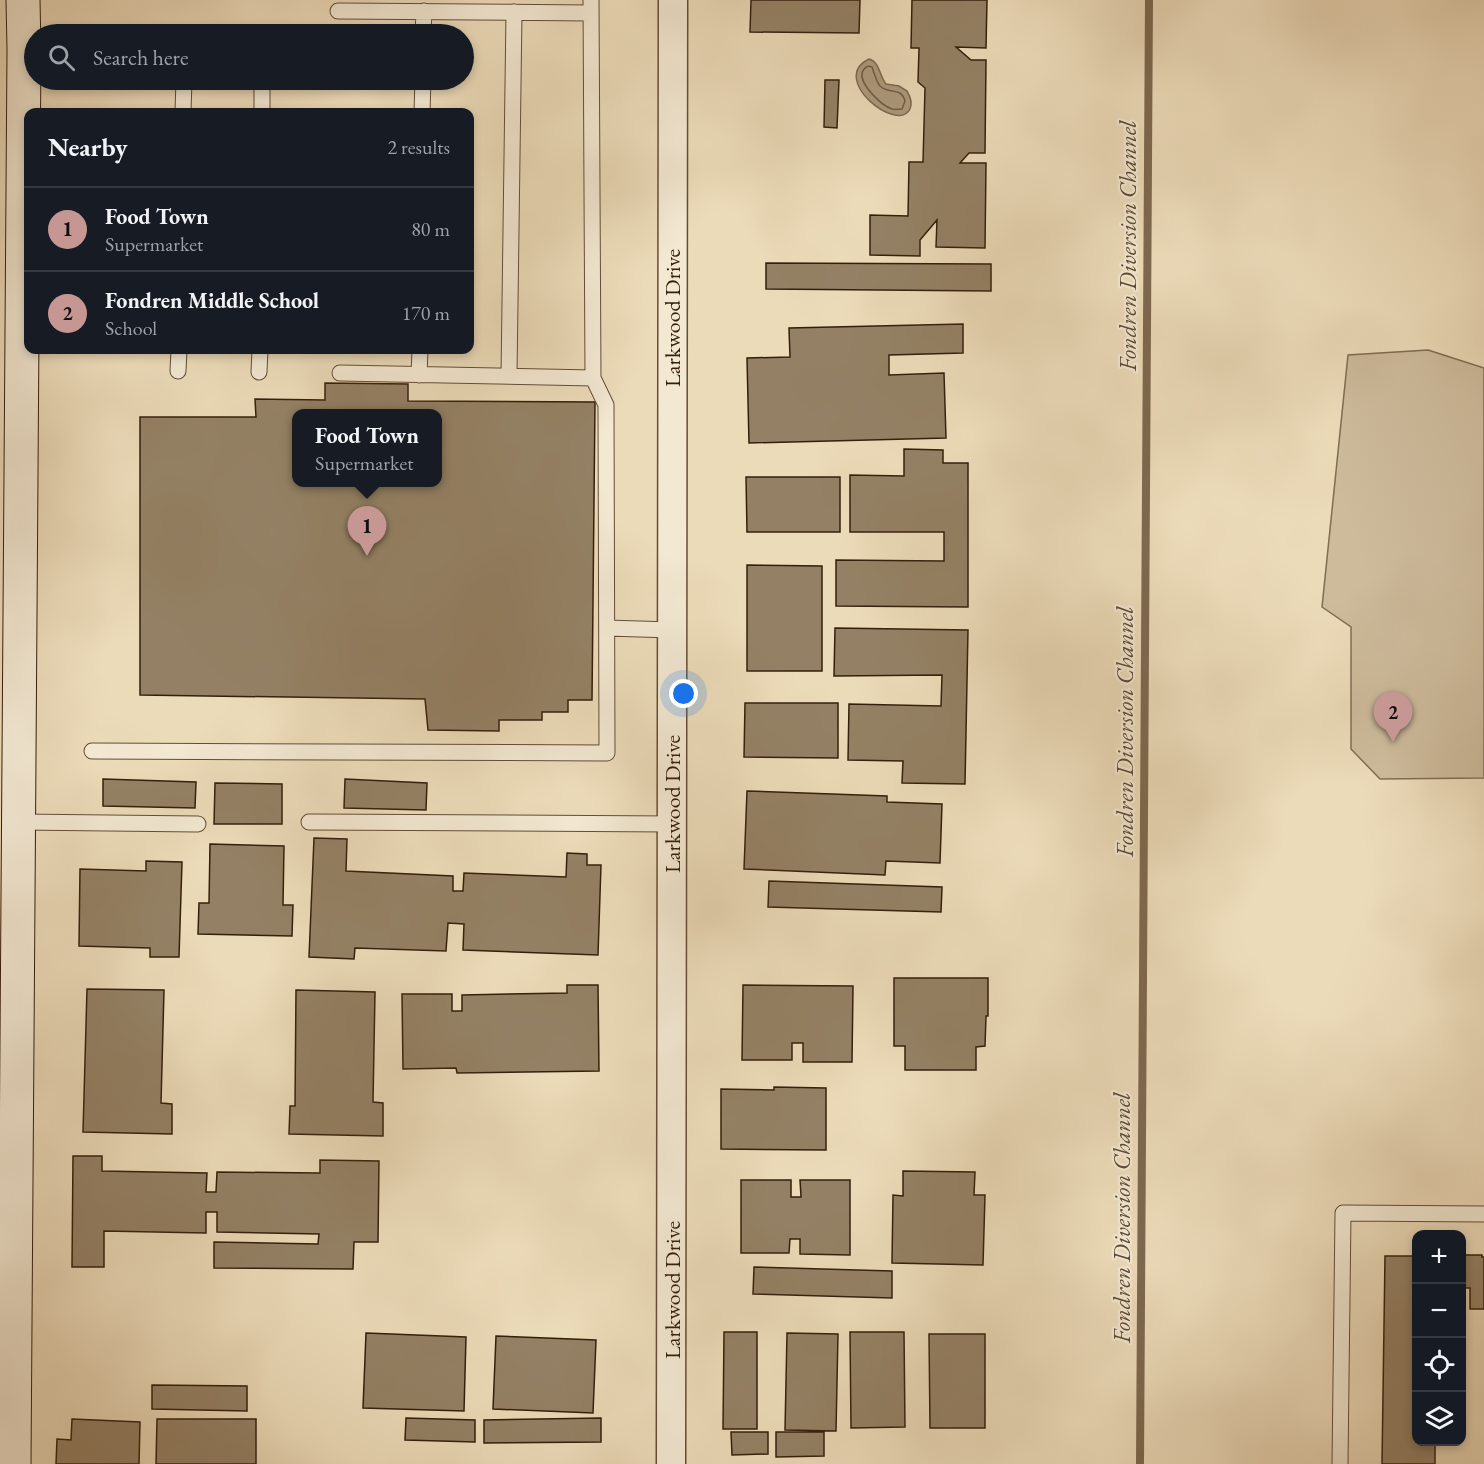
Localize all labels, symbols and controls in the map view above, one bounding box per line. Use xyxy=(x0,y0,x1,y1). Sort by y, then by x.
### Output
search box xyxy=(24,24,474,90)
icon: search xyxy=(45,41,78,74)
text: Search here xyxy=(93,43,188,72)
water label: Fondren Diversion Channel xyxy=(1112,120,1143,372)
text: Nearby xyxy=(48,130,128,164)
text: 2 results xyxy=(387,134,450,160)
text: Food Town xyxy=(105,202,209,231)
text: 1 xyxy=(62,216,73,242)
text: 80 m xyxy=(411,216,450,242)
text: Supermarket xyxy=(105,231,203,257)
street label: Larkwood Drive xyxy=(658,249,687,387)
text: Fondren Middle School xyxy=(105,286,319,315)
text: 2 xyxy=(62,300,73,326)
text: 170 m xyxy=(402,300,450,326)
text: School xyxy=(105,315,157,341)
popup xyxy=(292,409,442,487)
text: Food Town xyxy=(315,421,419,450)
text: Supermarket xyxy=(315,450,414,476)
pin: 1 xyxy=(348,506,386,556)
water label: Fondren Diversion Channel xyxy=(1109,606,1140,858)
your location xyxy=(669,679,698,708)
pin: 2 xyxy=(1374,692,1412,742)
street label: Larkwood Drive xyxy=(658,735,687,873)
water label: Fondren Diversion Channel xyxy=(1106,1092,1137,1344)
street label: Larkwood Drive xyxy=(658,1221,687,1359)
map controls xyxy=(1412,1230,1466,1446)
button: + xyxy=(1412,1230,1466,1284)
button: − xyxy=(1412,1284,1466,1338)
button: locate xyxy=(1412,1338,1466,1392)
button: layers xyxy=(1412,1392,1466,1446)

